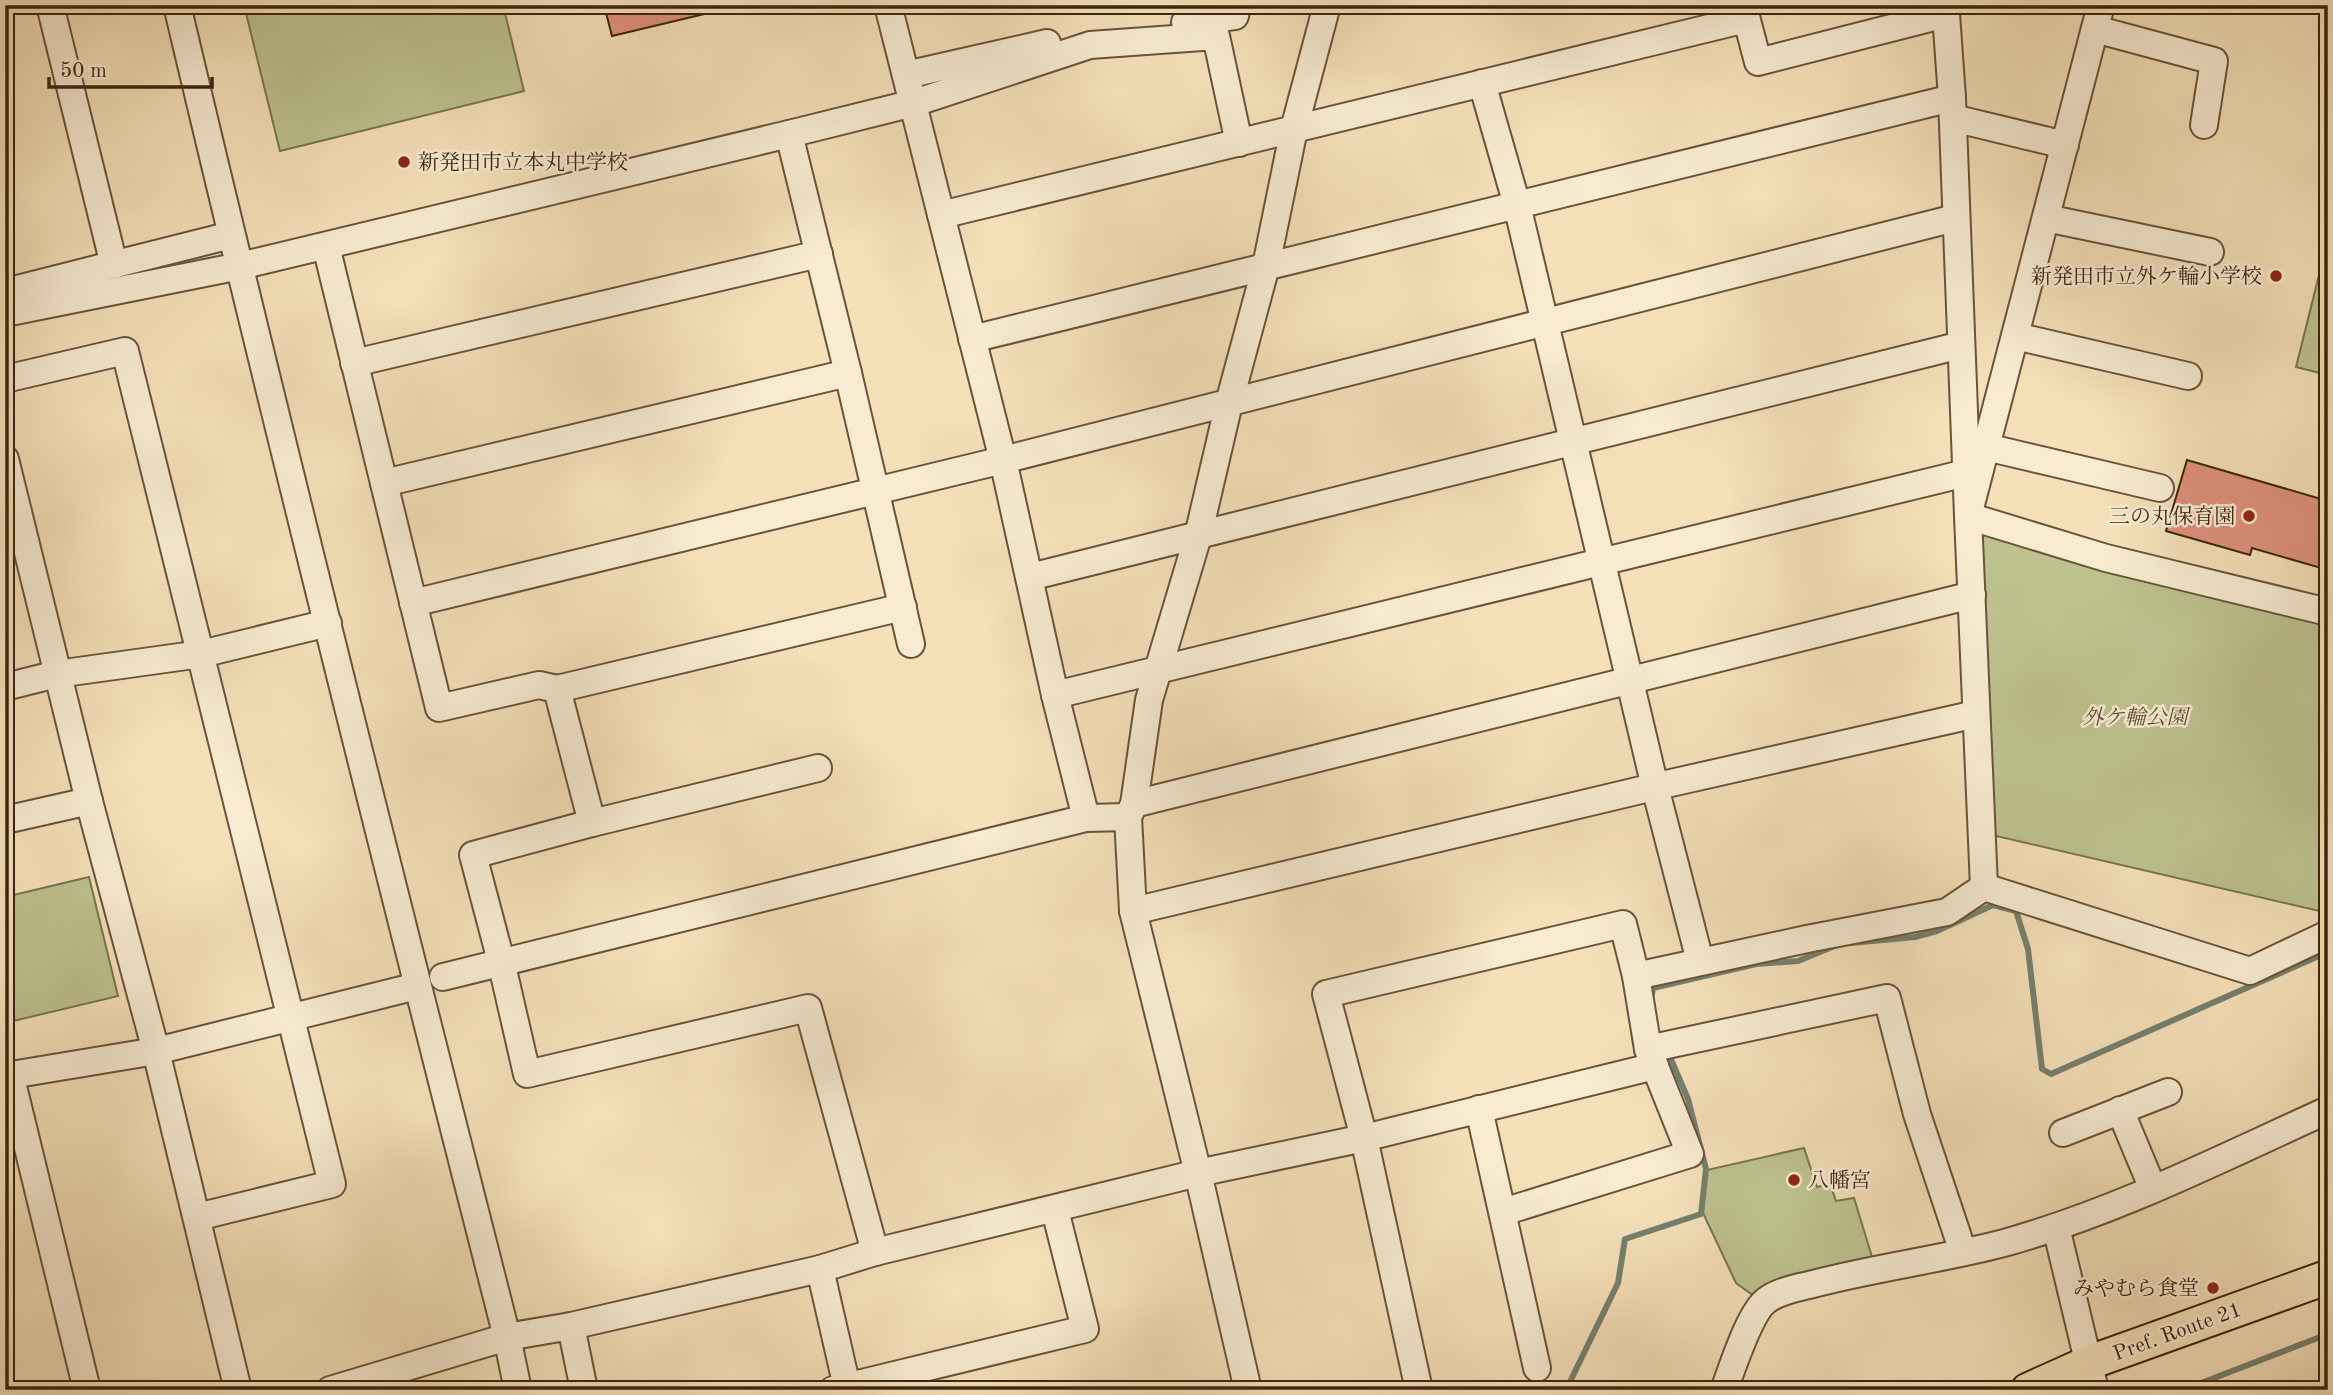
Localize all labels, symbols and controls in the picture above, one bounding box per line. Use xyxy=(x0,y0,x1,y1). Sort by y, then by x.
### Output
scale bar xyxy=(49,46,212,90)
text: 50 m xyxy=(60,61,107,82)
place label: 新発田市立本丸中学校 xyxy=(418,151,628,174)
marker: 新発田市立本丸中学校 xyxy=(396,154,412,170)
place label: 新発田市立外ケ輪小学校 xyxy=(2031,265,2262,288)
marker: 新発田市立外ケ輪小学校 xyxy=(2268,268,2284,284)
place label: 三の丸保育園 xyxy=(2109,505,2235,528)
marker: 三の丸保育園 xyxy=(2241,508,2257,524)
park label: 外ケ輪公園 xyxy=(2083,706,2190,729)
place label: 八幡宮 xyxy=(1808,1169,1871,1192)
marker: 八幡宮 xyxy=(1786,1172,1802,1188)
place label: みやむら食堂 xyxy=(2073,1277,2199,1300)
marker: みやむら食堂 xyxy=(2205,1280,2221,1296)
street label: Pref. Route 21 xyxy=(2110,1299,2245,1365)

